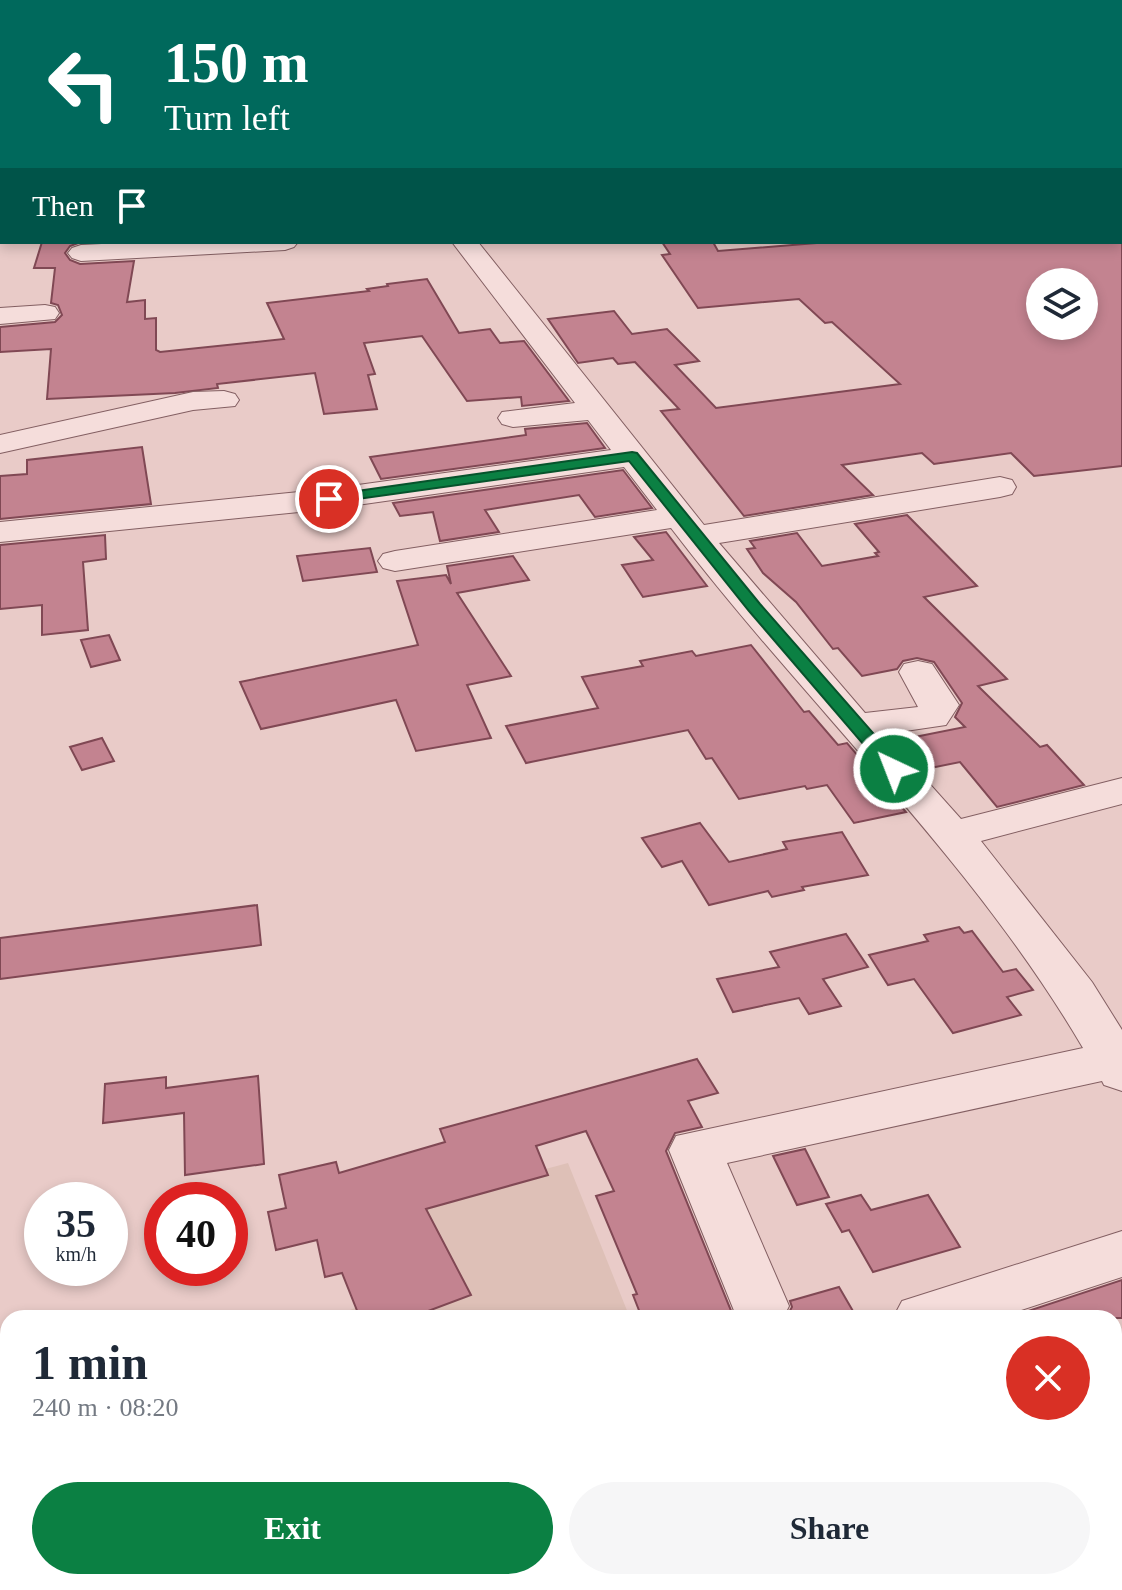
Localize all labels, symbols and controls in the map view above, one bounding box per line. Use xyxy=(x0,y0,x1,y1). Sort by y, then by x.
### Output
icon: left xyxy=(32,32,136,136)
text: 150 m xyxy=(164,32,309,94)
text: Turn left xyxy=(164,98,290,138)
icon: arrive xyxy=(110,184,154,228)
text: Then xyxy=(32,189,94,222)
map controls xyxy=(1026,268,1098,340)
button: layers xyxy=(1026,268,1098,340)
pin xyxy=(295,465,363,533)
icon: arrive xyxy=(307,477,351,521)
position arrow xyxy=(852,727,936,811)
speed limit sign: 40 xyxy=(144,1182,248,1286)
text: 35 xyxy=(56,1201,96,1246)
text: km/h xyxy=(55,1243,97,1265)
text: 1 min xyxy=(32,1336,148,1389)
button: close xyxy=(1006,1336,1090,1420)
text: 240 m · 08:20 xyxy=(32,1393,179,1422)
button: Exit xyxy=(32,1482,553,1574)
button: Share xyxy=(569,1482,1090,1574)

